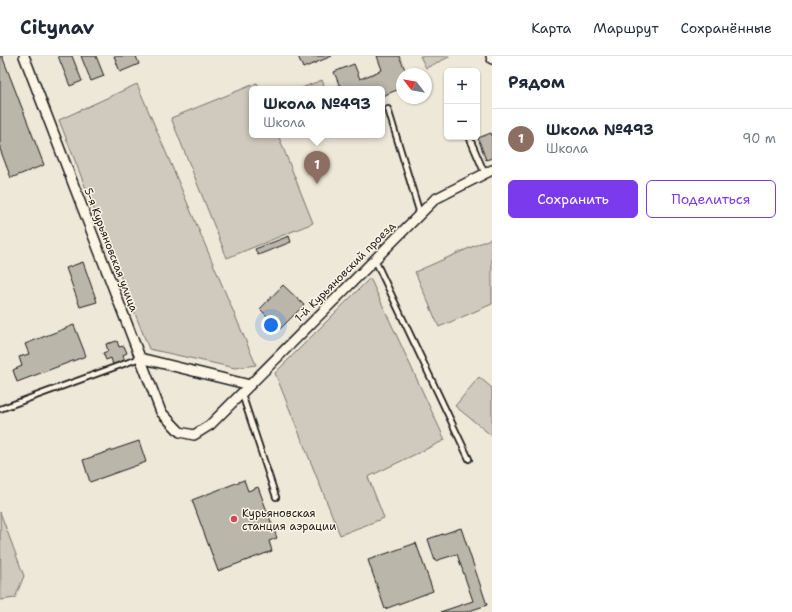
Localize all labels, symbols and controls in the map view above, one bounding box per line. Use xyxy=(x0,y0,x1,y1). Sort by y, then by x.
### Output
text: Citynav xyxy=(20,15,94,40)
text: Карта xyxy=(531,19,571,37)
text: Маршрут xyxy=(593,19,659,37)
text: Сохранённые xyxy=(681,19,772,37)
north arrow xyxy=(396,68,432,104)
map controls xyxy=(444,68,480,140)
button: + xyxy=(444,68,480,104)
text: Рядом xyxy=(508,71,565,93)
popup xyxy=(249,86,385,138)
text: Школа №493 xyxy=(263,94,371,114)
button: − xyxy=(444,104,480,140)
text: Школа xyxy=(263,114,305,131)
text: Школа №493 xyxy=(546,120,654,140)
text: 1 xyxy=(518,130,524,147)
text: 90 m xyxy=(742,130,776,147)
text: Школа xyxy=(546,140,588,157)
pin: 1 xyxy=(304,151,330,184)
button: Сохранить xyxy=(508,180,638,218)
button: Поделиться xyxy=(646,180,776,218)
street label: 5-я Курьяновская улица xyxy=(80,186,142,314)
street label: 1-й Курьяновский проезд xyxy=(292,219,398,325)
your location xyxy=(261,315,281,335)
place label: Курьяновская станция аэрации xyxy=(242,506,336,534)
marker: Курьяновская станция аэрации xyxy=(229,514,239,524)

